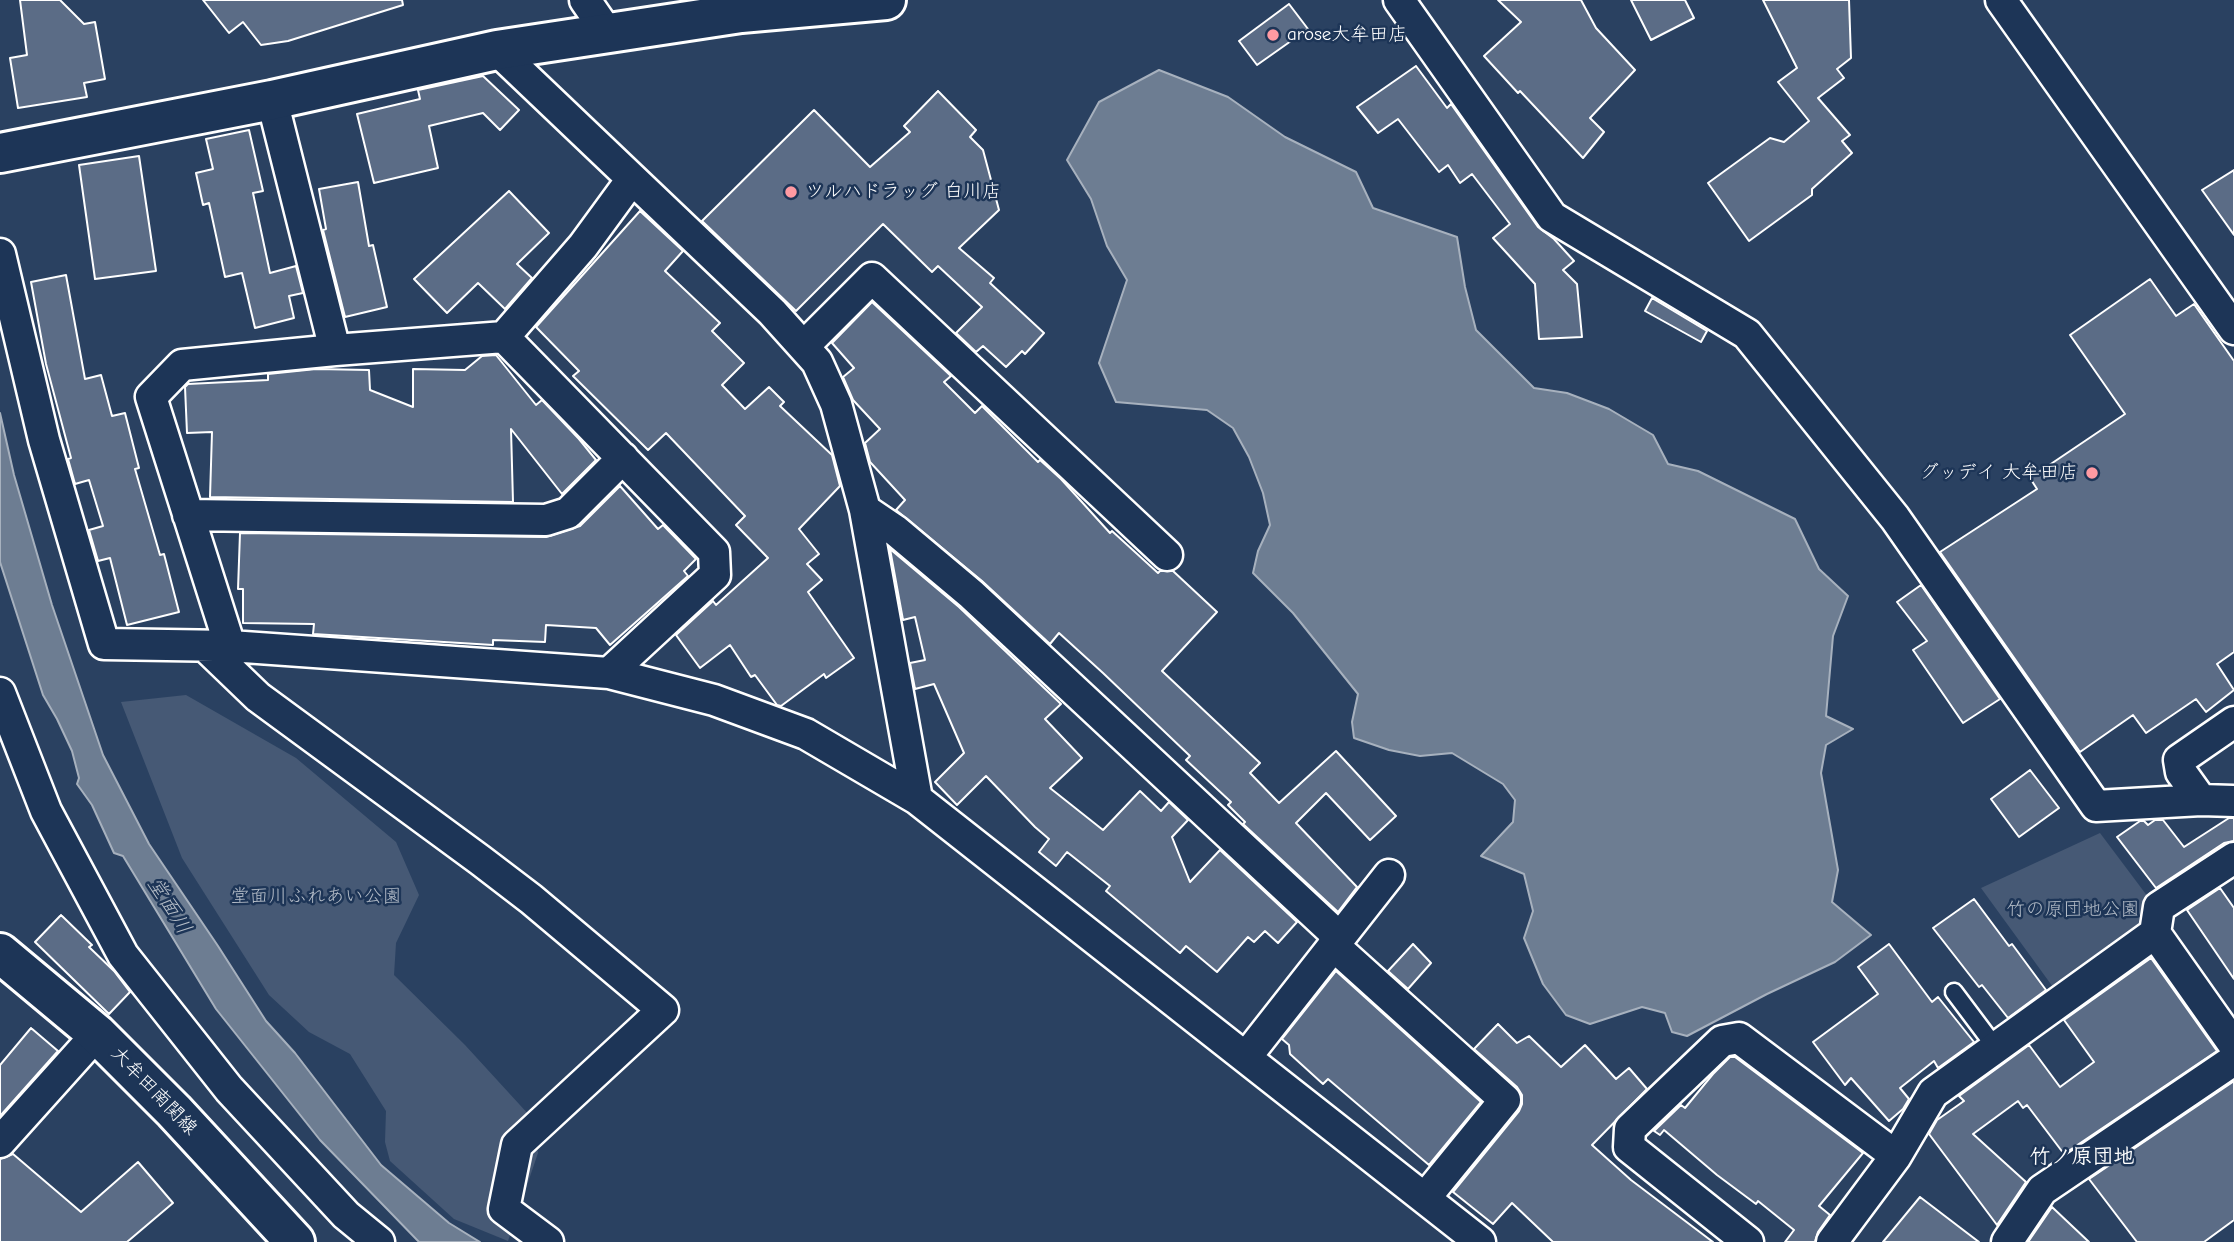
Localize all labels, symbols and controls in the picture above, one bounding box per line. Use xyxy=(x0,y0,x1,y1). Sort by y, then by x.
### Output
place label: arose大牟田店 xyxy=(1287,24,1407,46)
marker: arose大牟田店 xyxy=(1265,27,1281,43)
place label: ツルハドラッグ 白川店 xyxy=(805,181,1001,203)
marker: ツルハドラッグ 白川店 xyxy=(783,184,799,200)
place label: グッデイ 大牟田店 xyxy=(1920,462,2078,484)
marker: グッデイ 大牟田店 xyxy=(2084,465,2100,481)
water label: 堂面川 xyxy=(142,873,196,939)
park label: 堂面川ふれあい公園 xyxy=(231,886,401,908)
park label: 竹の原団地公園 xyxy=(2007,899,2139,921)
street label: 大牟田南関線 xyxy=(106,1042,202,1140)
district label: 竹ノ原団地 xyxy=(2030,1144,2134,1170)

